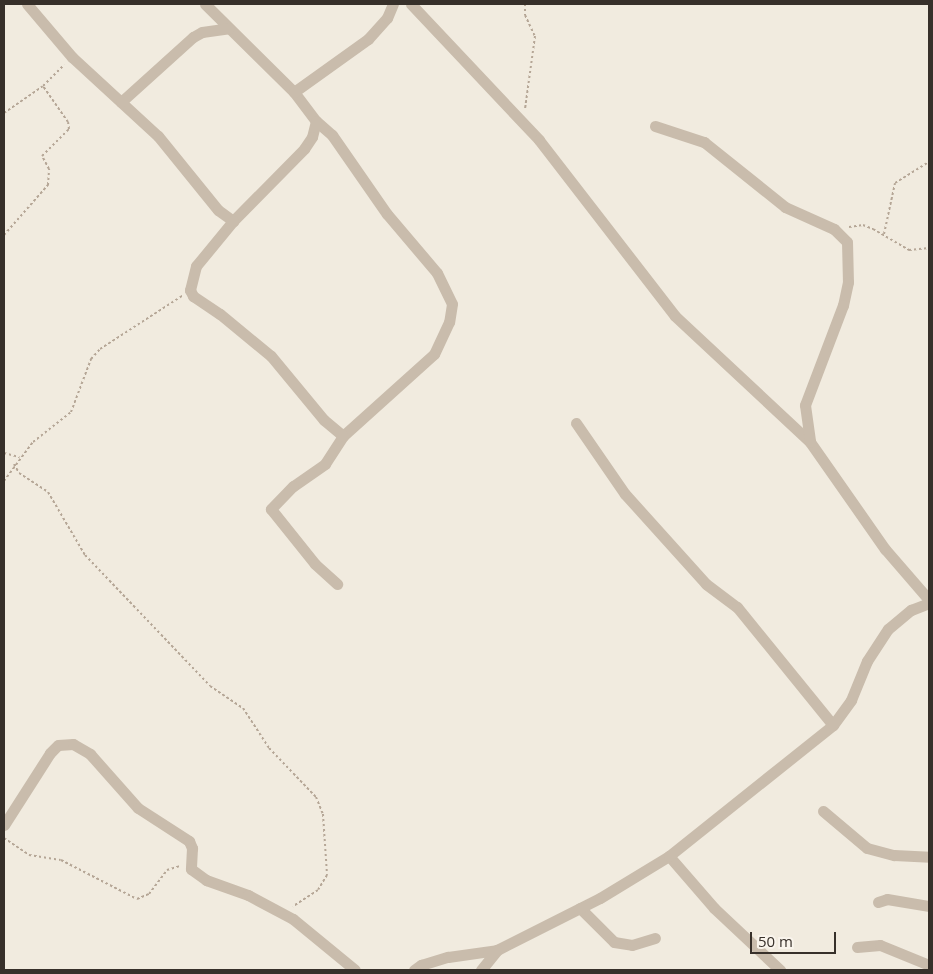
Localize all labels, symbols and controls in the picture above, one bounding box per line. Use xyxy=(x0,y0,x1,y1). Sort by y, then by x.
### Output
scale bar xyxy=(753,922,839,954)
text: 50 m xyxy=(758,931,793,951)

